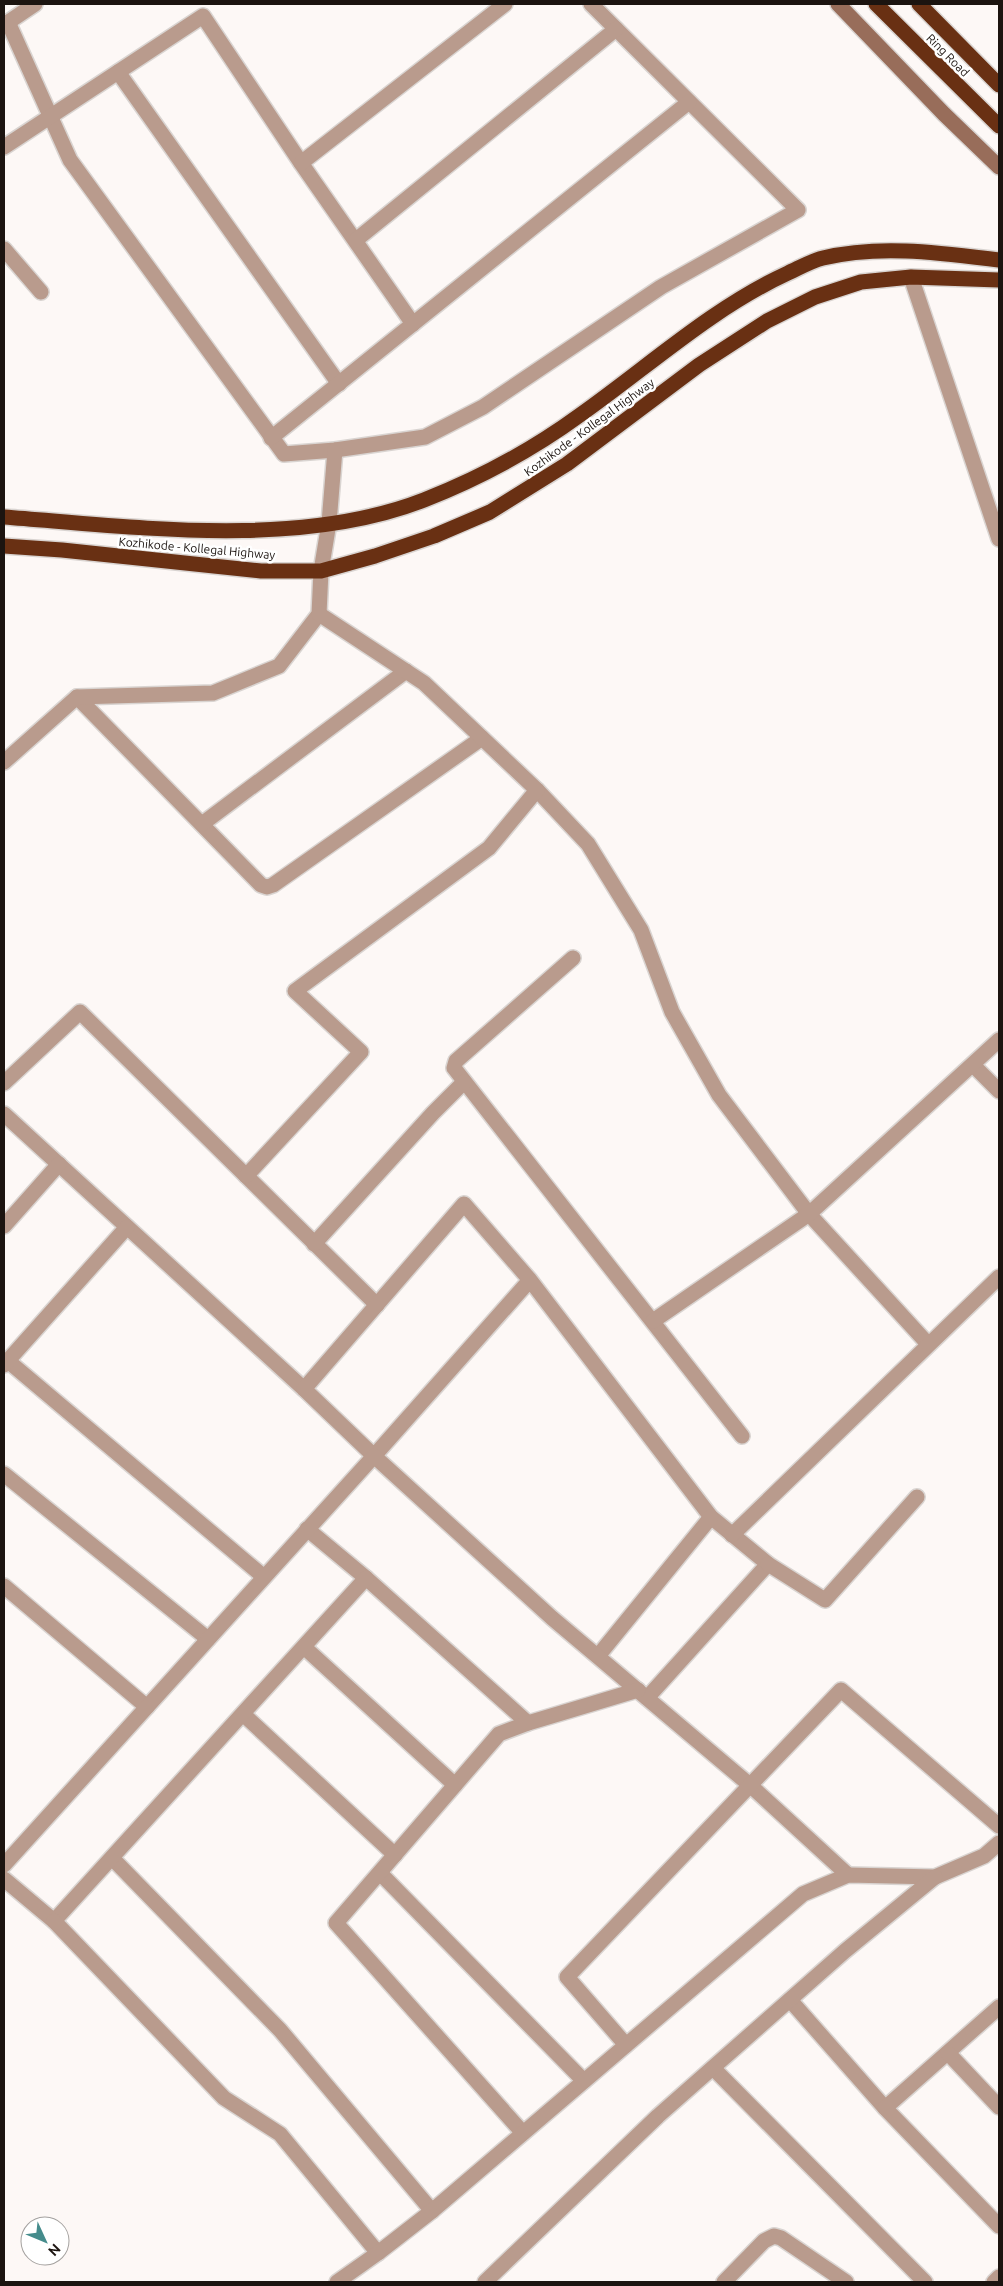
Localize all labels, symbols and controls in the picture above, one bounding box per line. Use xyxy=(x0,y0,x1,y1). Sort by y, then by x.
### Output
street label: Ring Road xyxy=(924,31,972,79)
street label: Kozhikode - Kollegal Highway xyxy=(522,375,657,478)
street label: Kozhikode - Kollegal Highway xyxy=(118,535,276,561)
north arrow xyxy=(20,2216,70,2266)
text: N xyxy=(45,2241,64,2259)

